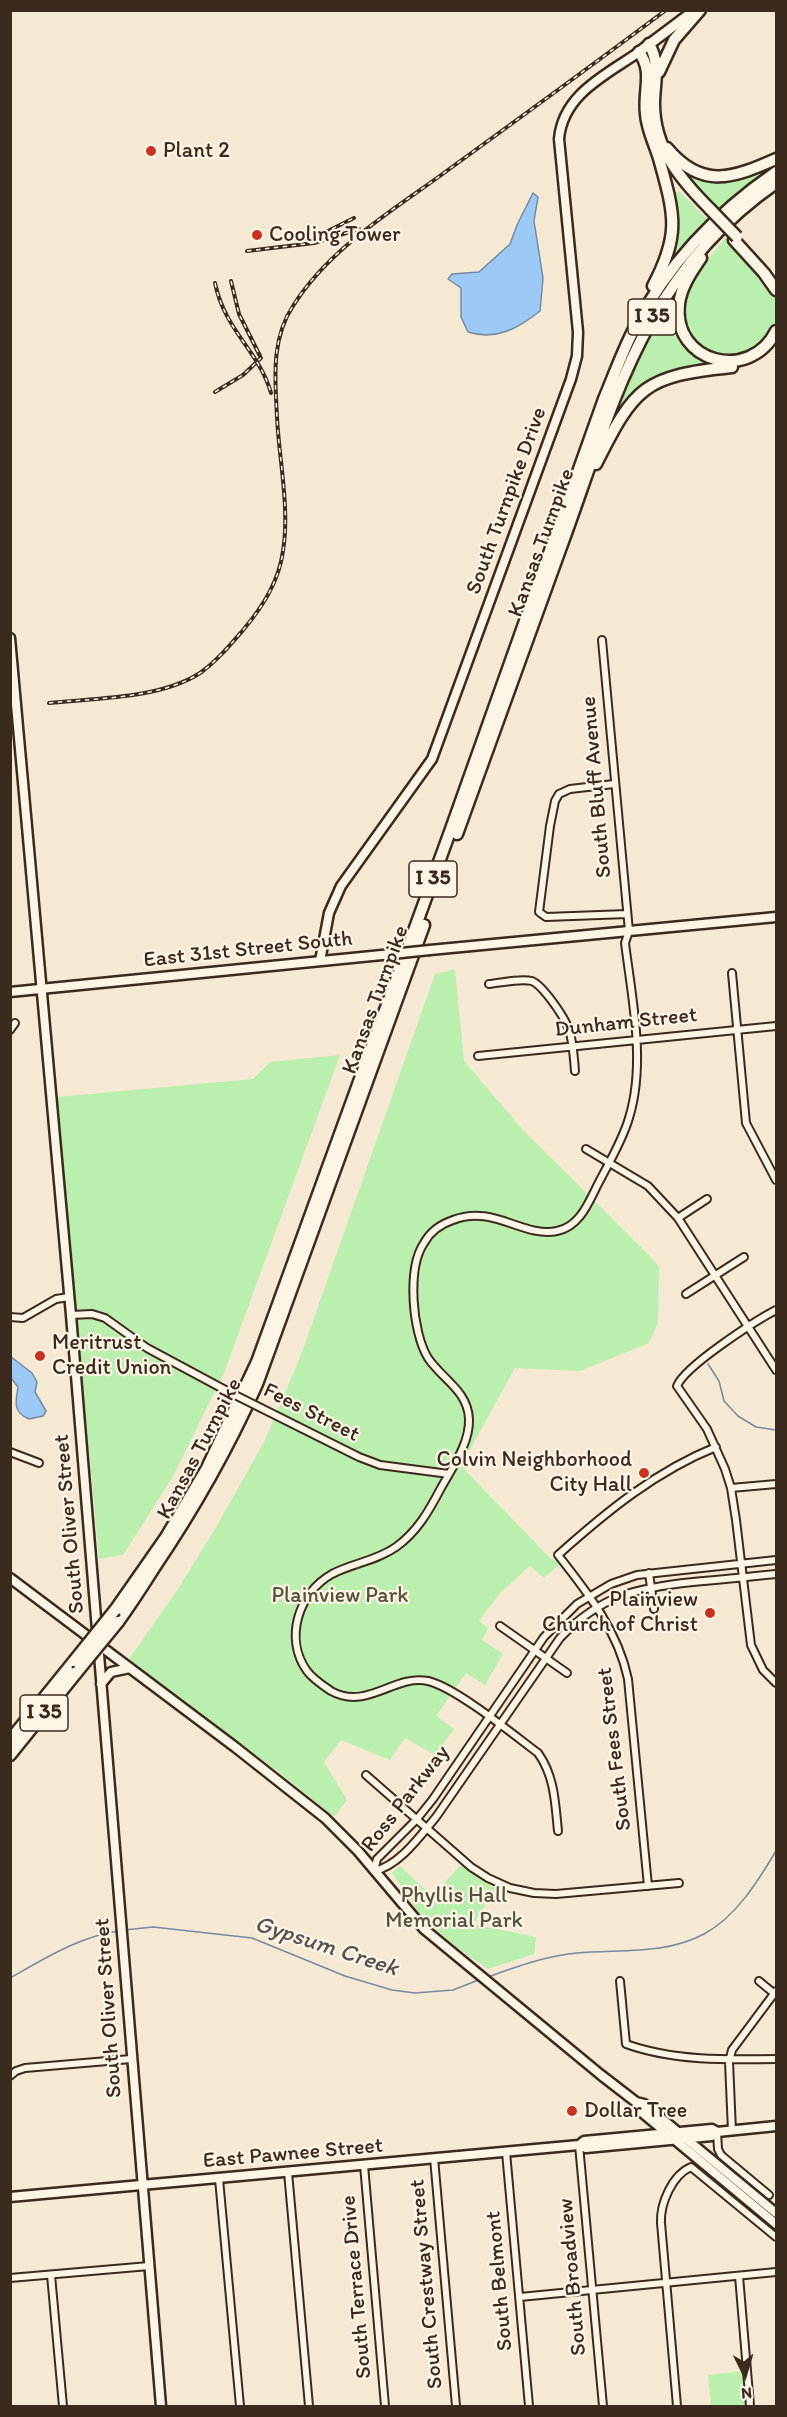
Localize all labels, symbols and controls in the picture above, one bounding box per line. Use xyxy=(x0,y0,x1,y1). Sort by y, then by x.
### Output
place label: Plant 2 xyxy=(163,138,230,164)
marker: Plant 2 xyxy=(144,144,158,158)
place label: Cooling Tower xyxy=(269,222,401,248)
marker: Cooling Tower xyxy=(250,228,264,242)
road number: I 35 xyxy=(628,299,676,335)
street label: South Turnpike Drive xyxy=(461,404,553,598)
street label: Kansas Turnpike xyxy=(503,465,581,621)
street label: South Bluff Avenue xyxy=(576,695,618,879)
road number: I 35 xyxy=(409,861,457,897)
street label: Kansas Turnpike xyxy=(337,922,415,1078)
street label: East 31st Street South xyxy=(142,926,354,974)
street label: Dunham Street xyxy=(554,1002,698,1044)
place label: Meritrust Credit Union xyxy=(52,1330,171,1382)
marker: Meritrust Credit Union xyxy=(33,1349,47,1363)
street label: Kansas Turnpike xyxy=(152,1374,248,1524)
street label: Fees Street xyxy=(258,1378,364,1448)
street label: South Oliver Street xyxy=(49,1433,91,1615)
place label: Colvin Neighborhood City Hall xyxy=(437,1447,632,1498)
marker: Colvin Neighborhood City Hall xyxy=(637,1466,651,1480)
park label: Plainview Park xyxy=(271,1583,409,1609)
place label: Plainview Church of Christ xyxy=(542,1587,698,1639)
marker: Plainview Church of Christ xyxy=(703,1606,717,1620)
street label: South Fees Street xyxy=(592,1666,638,1832)
road number: I 35 xyxy=(20,1695,68,1731)
street label: Ross Parkway xyxy=(356,1740,456,1858)
park label: Phyllis Hall Memorial Park xyxy=(385,1883,523,1934)
water label: Gypsum Creek xyxy=(251,1910,401,1984)
street label: South Oliver Street xyxy=(90,1917,128,2099)
place label: Dollar Tree xyxy=(584,2098,687,2124)
marker: Dollar Tree xyxy=(565,2104,579,2118)
street label: East Pawnee Street xyxy=(202,2133,384,2175)
street label: South Crestway Street xyxy=(405,2178,449,2390)
street label: South Terrace Drive xyxy=(336,2194,378,2380)
street label: South Broadview xyxy=(553,2197,593,2357)
street label: South Belmont xyxy=(481,2210,519,2352)
north arrow xyxy=(715,2345,775,2405)
text: N xyxy=(740,2383,753,2403)

